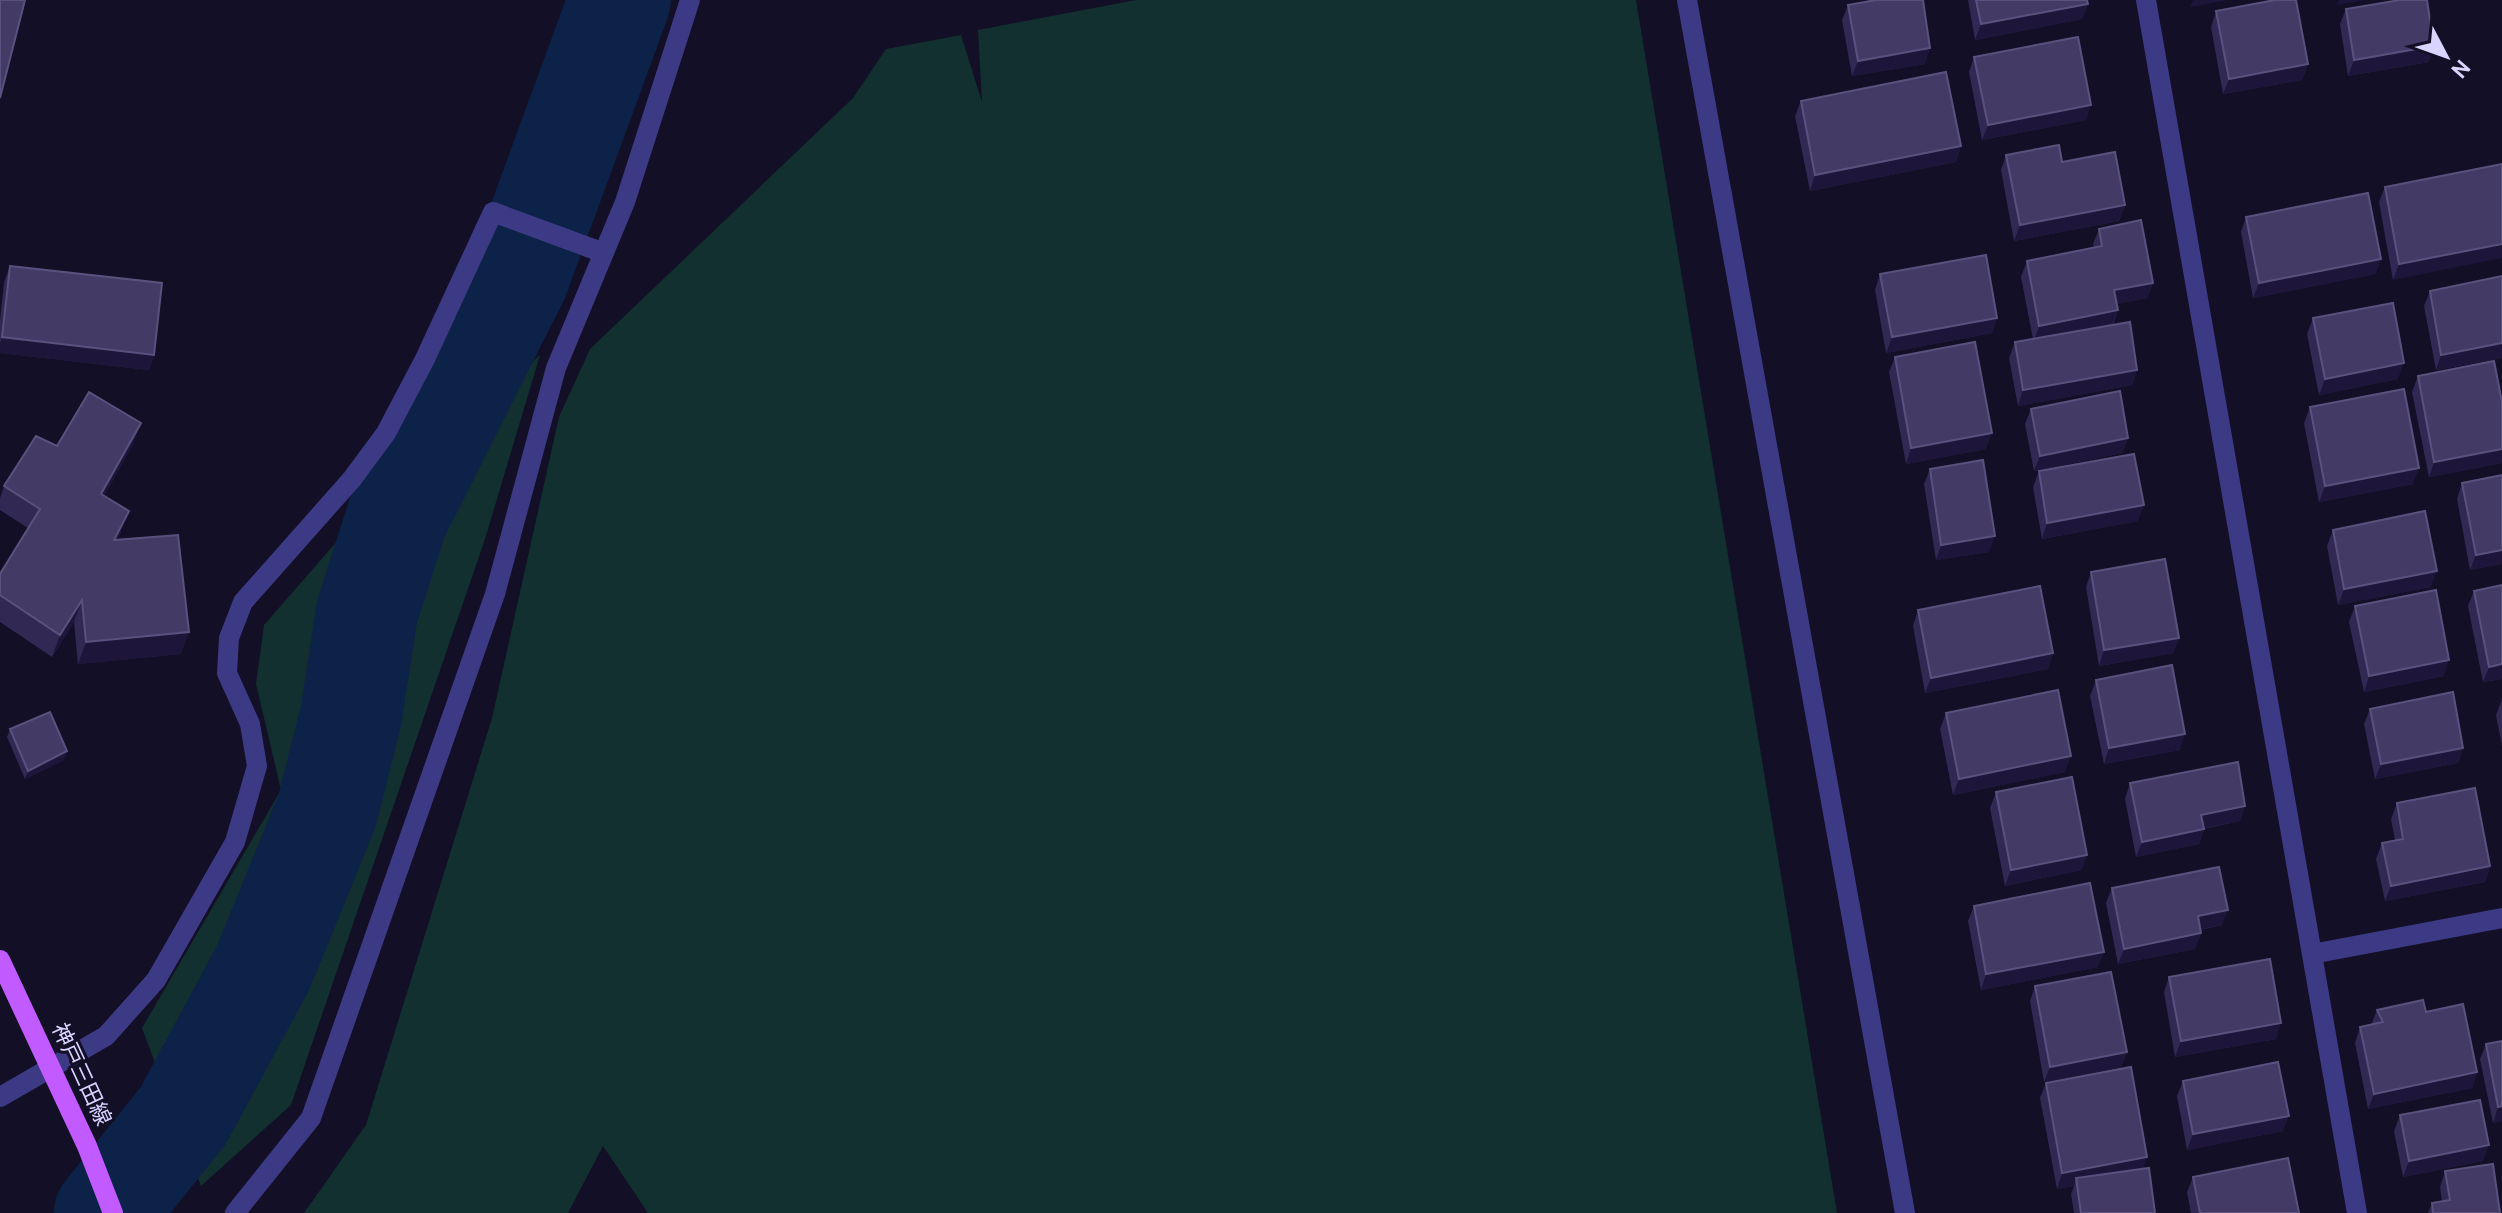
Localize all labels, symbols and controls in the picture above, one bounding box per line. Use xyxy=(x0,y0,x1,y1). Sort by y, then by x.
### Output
north arrow xyxy=(2406,16,2486,96)
text: N xyxy=(2444,53,2475,82)
street label: 神戸三田線 xyxy=(45,1019,115,1131)

